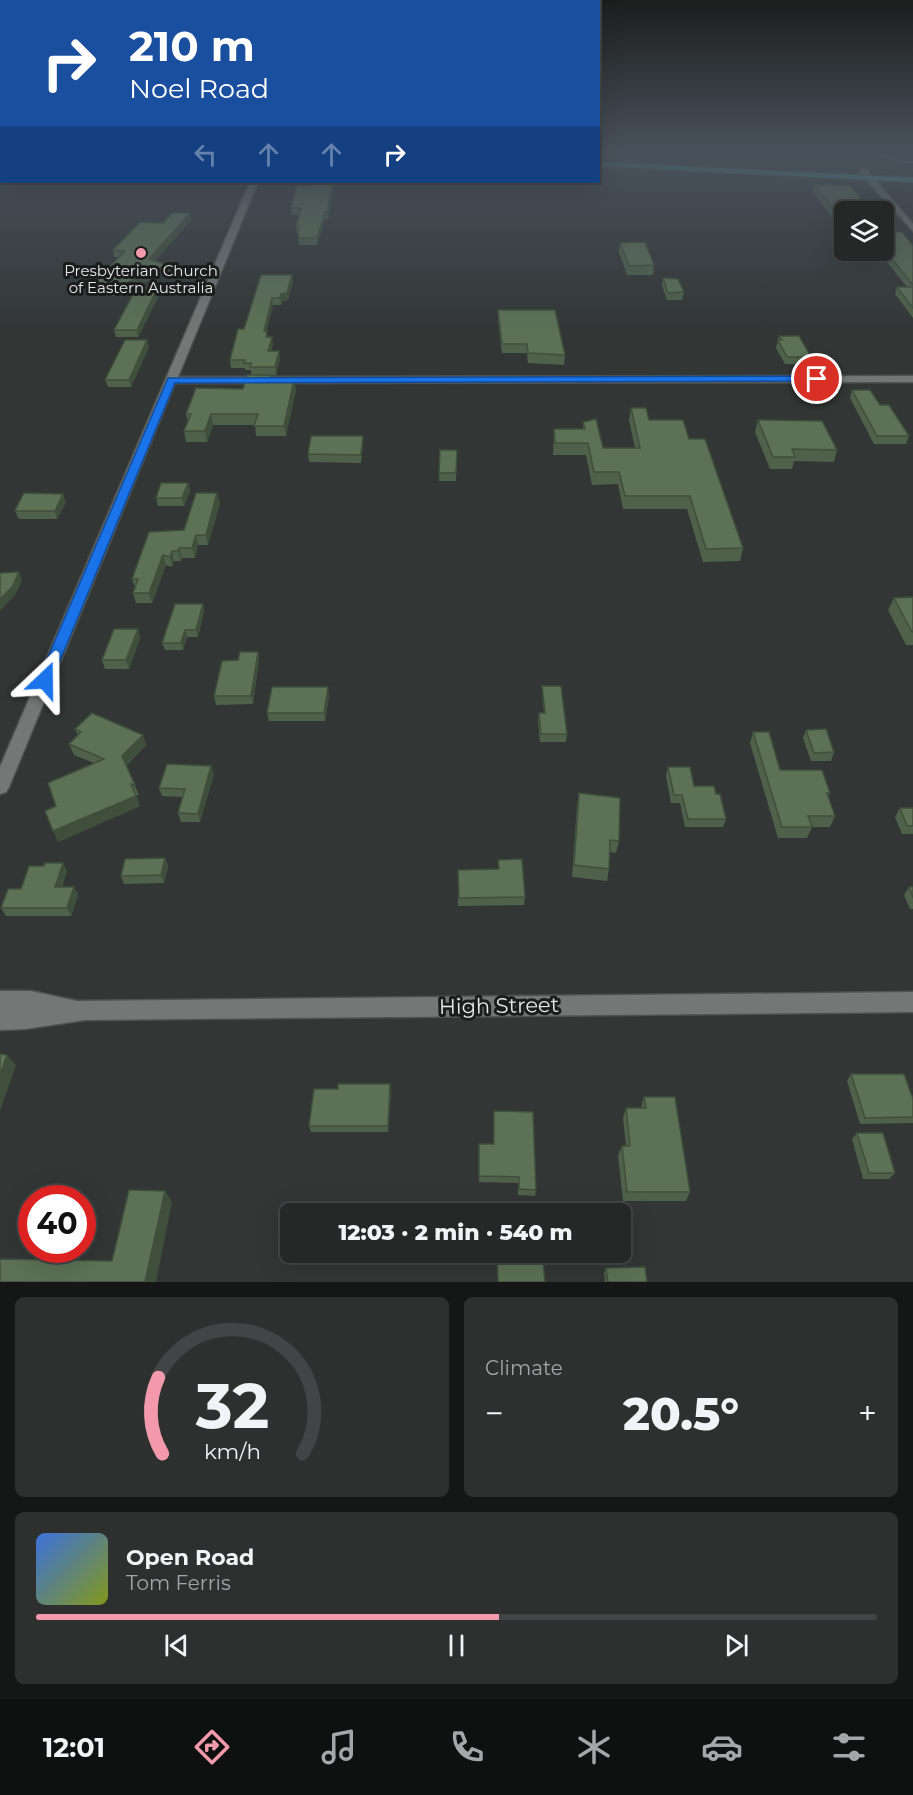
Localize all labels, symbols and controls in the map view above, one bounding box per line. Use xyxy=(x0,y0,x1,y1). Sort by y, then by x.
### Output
text: 210 m xyxy=(129,20,255,72)
icon: right xyxy=(30,24,108,102)
text: Noel Road xyxy=(129,72,269,105)
icon: left xyxy=(189,138,222,171)
icon: ahead xyxy=(252,138,285,171)
icon: ahead xyxy=(315,138,348,171)
icon: right xyxy=(378,138,411,171)
map controls xyxy=(834,201,894,261)
button: layers xyxy=(834,201,894,261)
marker: Presbyterian Church of Eastern Australia xyxy=(134,246,148,260)
place label: Presbyterian Church of Eastern Australia xyxy=(64,261,218,297)
pin xyxy=(791,353,842,404)
icon: arrive xyxy=(800,362,833,395)
position arrow xyxy=(13,648,77,712)
street label: High Street xyxy=(439,992,559,1019)
speed limit sign: 40 xyxy=(18,1185,96,1263)
text: 12:03 · 2 min · 540 m xyxy=(338,1219,573,1246)
text: Climate xyxy=(485,1356,563,1380)
text: 32 xyxy=(194,1368,269,1444)
text: 20.5° xyxy=(623,1386,739,1441)
text: − xyxy=(485,1393,504,1433)
text: + xyxy=(858,1393,877,1433)
text: km/h xyxy=(203,1438,261,1464)
text: Open Road xyxy=(126,1544,254,1571)
text: Tom Ferris xyxy=(126,1571,231,1595)
icon: previous xyxy=(160,1629,193,1662)
icon: pause xyxy=(440,1629,473,1662)
icon: next xyxy=(720,1629,753,1662)
icon: directions xyxy=(191,1726,233,1768)
icon: music xyxy=(318,1726,360,1768)
icon: phone xyxy=(446,1726,488,1768)
icon: climate xyxy=(573,1726,615,1768)
icon: car xyxy=(701,1726,743,1768)
icon: filters xyxy=(828,1726,870,1768)
text: 12:01 xyxy=(43,1731,105,1764)

